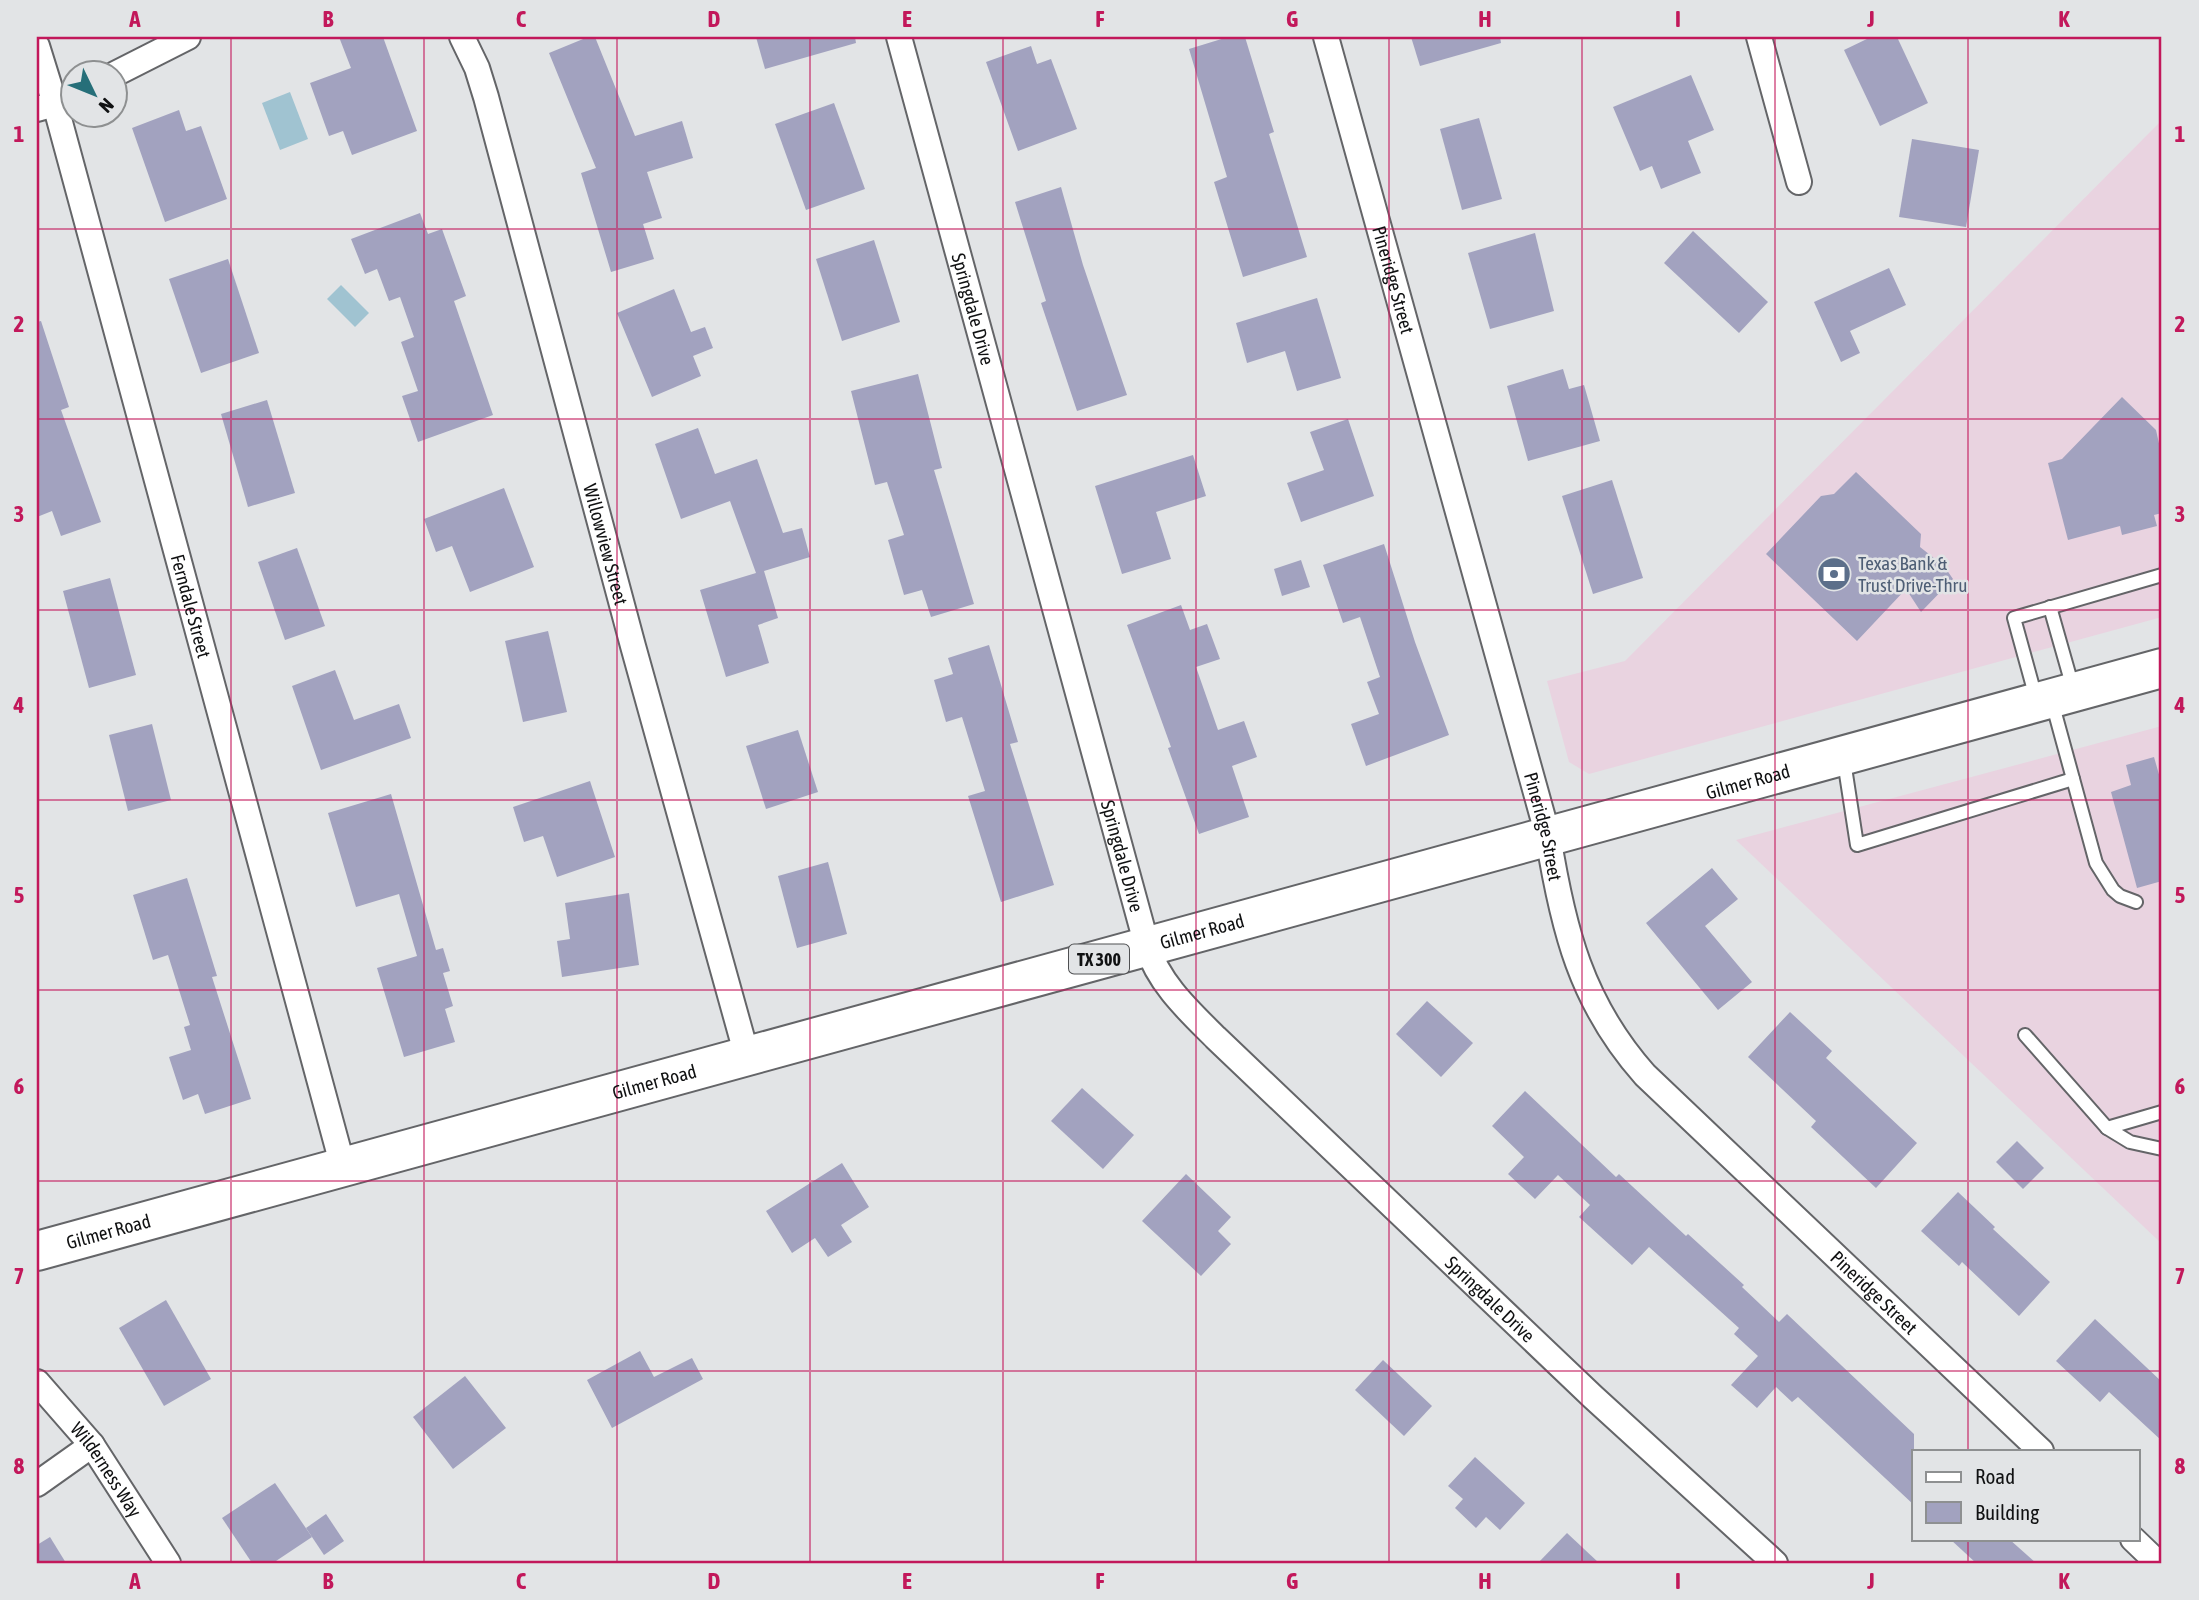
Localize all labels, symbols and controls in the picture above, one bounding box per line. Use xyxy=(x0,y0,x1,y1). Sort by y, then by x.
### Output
text: A xyxy=(128,6,141,32)
text: B xyxy=(323,6,334,32)
text: C xyxy=(516,6,527,32)
text: D xyxy=(708,6,721,32)
text: E xyxy=(902,6,912,32)
text: F xyxy=(1095,6,1105,32)
text: G xyxy=(1286,6,1298,32)
text: H xyxy=(1478,6,1492,32)
text: I xyxy=(1675,6,1681,32)
text: J xyxy=(1866,6,1875,32)
text: K xyxy=(2058,6,2070,32)
north arrow xyxy=(60,60,130,130)
text: N xyxy=(95,94,118,117)
text: 1 xyxy=(14,121,25,147)
text: 1 xyxy=(2175,121,2186,147)
street label: Pineridge Street xyxy=(1368,223,1419,336)
street label: Springdale Drive xyxy=(947,251,999,367)
text: 2 xyxy=(14,311,24,337)
text: 2 xyxy=(2175,311,2185,337)
street label: Willowview Street xyxy=(579,481,633,607)
text: 3 xyxy=(14,501,24,527)
text: 3 xyxy=(2175,501,2185,527)
street label: Ferndale Street xyxy=(167,552,216,660)
place label: Texas Bank & Trust Drive-Thru xyxy=(1858,552,1967,596)
bank icon: Texas Bank & Trust Drive-Thru xyxy=(1815,555,1853,593)
text: 4 xyxy=(13,692,25,718)
text: 4 xyxy=(2174,692,2186,718)
street label: Gilmer Road xyxy=(1703,760,1792,804)
street label: Pineridge Street xyxy=(1520,770,1567,883)
street label: Springdale Drive xyxy=(1097,798,1148,914)
text: 5 xyxy=(14,882,25,908)
text: 5 xyxy=(2175,882,2186,908)
street label: Gilmer Road xyxy=(1157,909,1247,953)
road number: TX 300 xyxy=(1069,944,1129,974)
street label: Gilmer Road xyxy=(610,1060,699,1104)
text: 6 xyxy=(14,1073,25,1099)
text: 6 xyxy=(2175,1073,2186,1099)
street label: Gilmer Road xyxy=(64,1209,153,1253)
street label: Pineridge Street xyxy=(1826,1246,1922,1339)
street label: Springdale Drive xyxy=(1441,1251,1539,1347)
text: 7 xyxy=(14,1263,24,1289)
text: 7 xyxy=(2175,1263,2185,1289)
street label: Wilderness Way xyxy=(66,1418,147,1521)
legend xyxy=(1912,1450,2140,1540)
text: 8 xyxy=(14,1453,25,1479)
text: 8 xyxy=(2175,1453,2186,1479)
text: Road xyxy=(1975,1464,2015,1488)
text: Building xyxy=(1975,1500,2039,1524)
text: A xyxy=(128,1568,141,1594)
text: B xyxy=(323,1568,334,1594)
text: C xyxy=(516,1568,527,1594)
text: D xyxy=(708,1568,721,1594)
text: E xyxy=(902,1568,912,1594)
text: F xyxy=(1095,1568,1105,1594)
text: G xyxy=(1286,1568,1298,1594)
text: H xyxy=(1478,1568,1492,1594)
text: I xyxy=(1675,1568,1681,1594)
text: J xyxy=(1866,1568,1875,1594)
text: K xyxy=(2058,1568,2070,1594)

